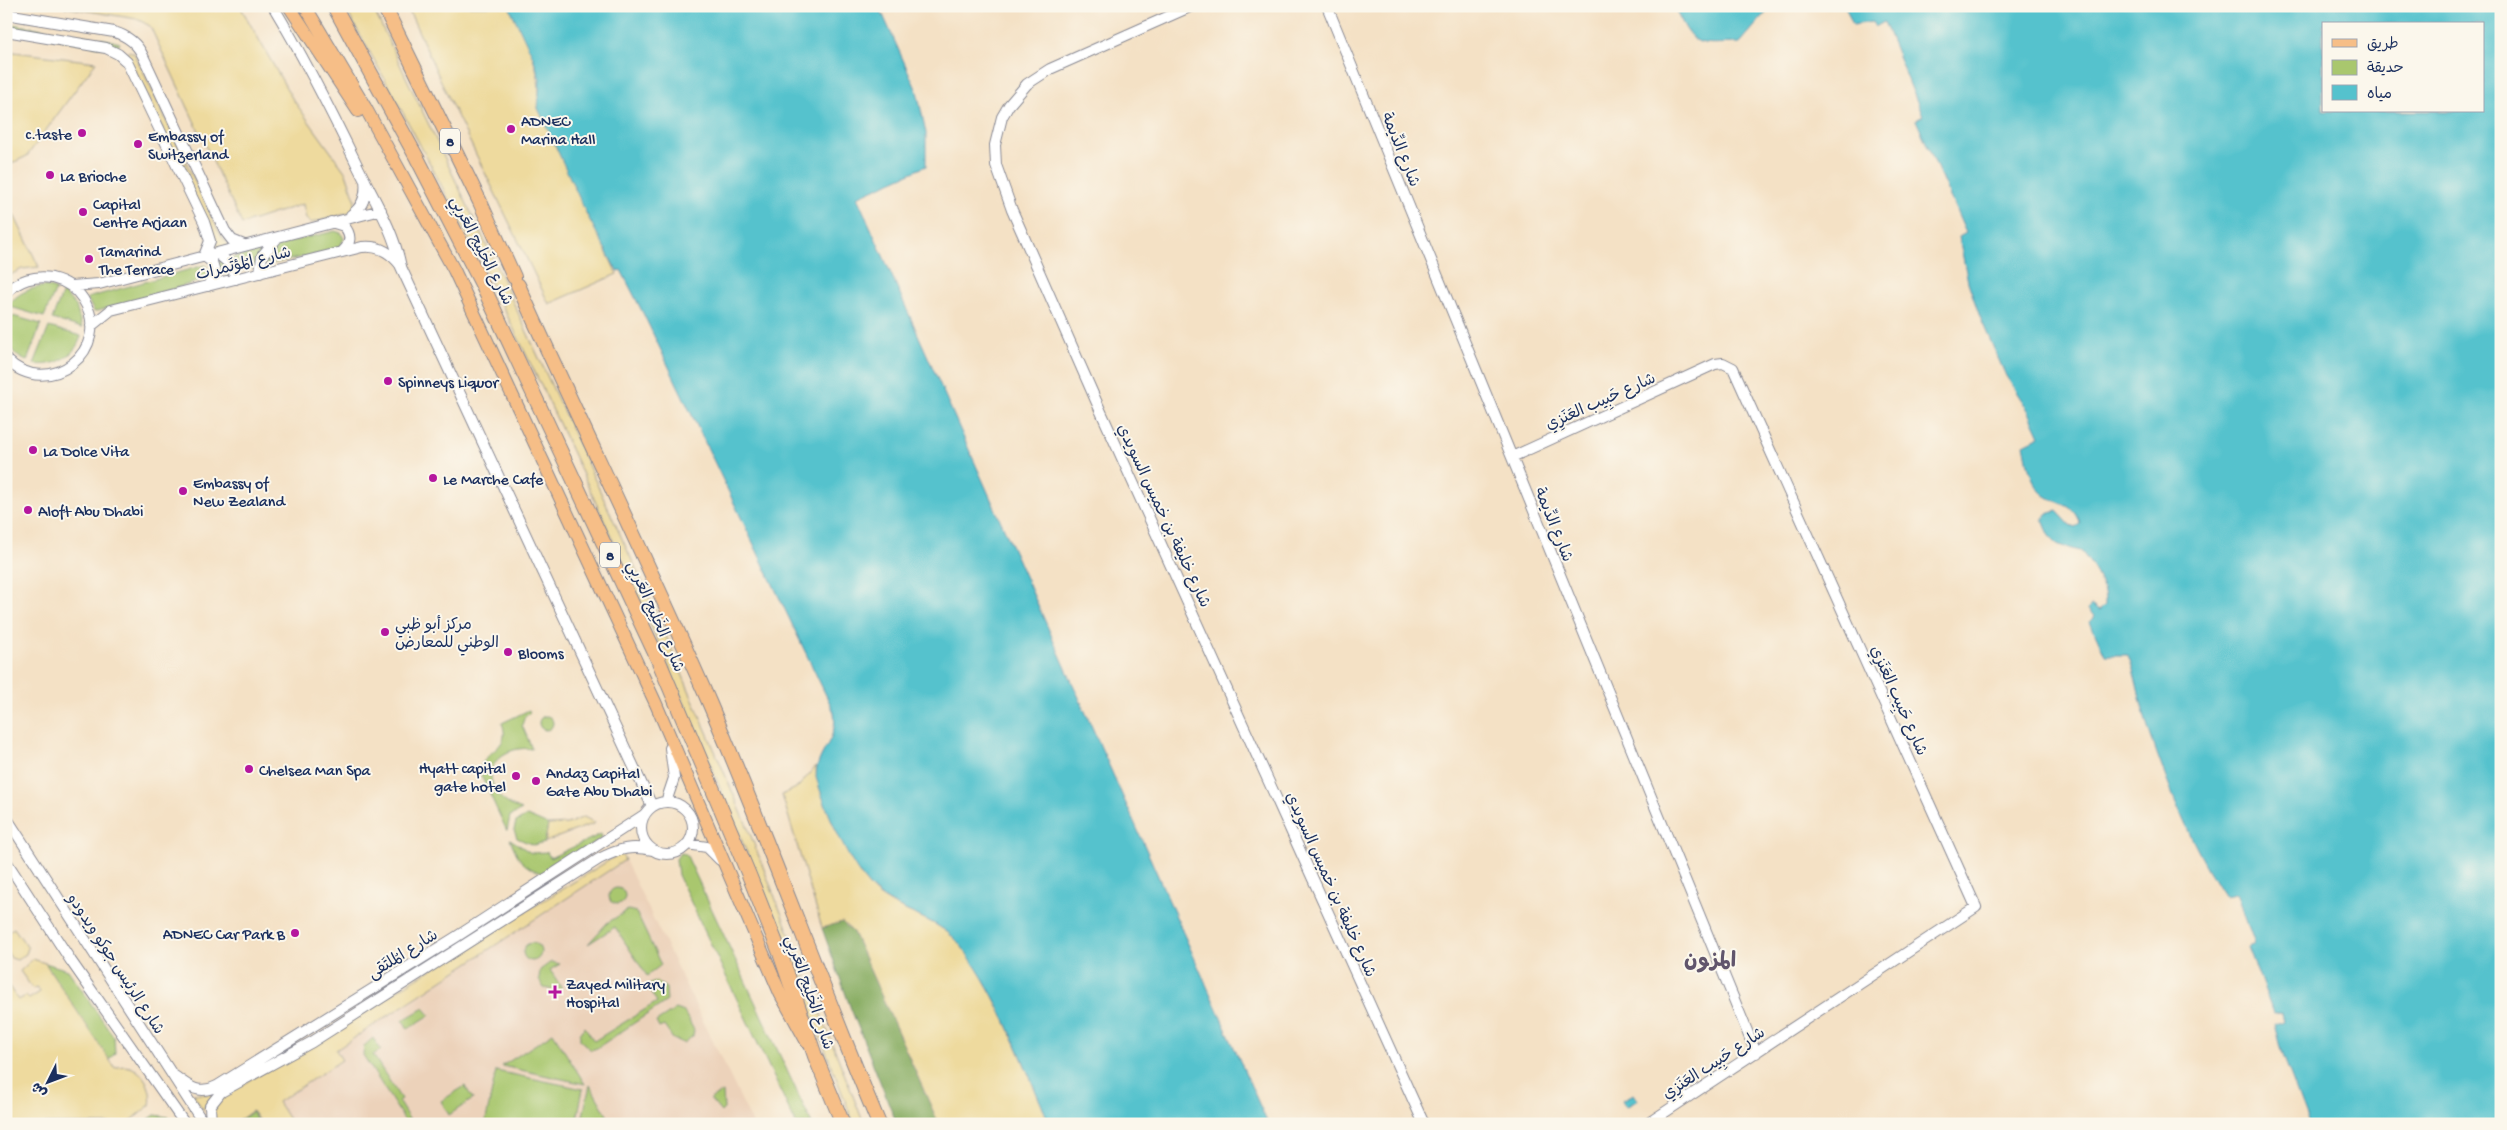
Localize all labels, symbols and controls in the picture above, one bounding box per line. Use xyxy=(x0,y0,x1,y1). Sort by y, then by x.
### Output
legend xyxy=(2322,22,2484,112)
text: طريق xyxy=(2367,36,2399,54)
text: حديقة xyxy=(2367,60,2404,78)
text: مياه xyxy=(2367,86,2392,104)
street label: شارع الدِّيمة xyxy=(1375,109,1425,190)
place label: ADNEC Marina Hall xyxy=(521,114,595,151)
marker: ADNEC Marina Hall xyxy=(505,123,517,135)
place label: c.taste xyxy=(25,127,73,146)
marker: c.taste xyxy=(76,127,88,139)
road number: 8 xyxy=(440,128,460,154)
place label: Embassy of Switzerland xyxy=(148,129,230,166)
marker: Embassy of Switzerland xyxy=(132,138,144,150)
marker: La Brioche xyxy=(44,169,56,181)
place label: La Brioche xyxy=(60,169,127,188)
street label: شارع الخَلِيج العَربِي xyxy=(442,192,518,310)
place label: Capital Centre Arjaan xyxy=(93,197,187,234)
marker: Capital Centre Arjaan xyxy=(77,206,89,218)
street label: شارع المُؤتَمرات xyxy=(194,243,293,286)
place label: Tamarind The Terrace xyxy=(98,244,175,281)
marker: Tamarind The Terrace xyxy=(83,253,95,265)
street label: شارع حَبِيب العَنَزِي xyxy=(1543,370,1659,436)
marker: Spinneys Liquor xyxy=(382,375,394,387)
place label: Spinneys Liquor xyxy=(398,375,499,394)
street label: شارع خليفة بن خميس السويدي xyxy=(1111,421,1214,611)
marker: La Dolce Vita xyxy=(27,444,39,456)
place label: La Dolce Vita xyxy=(43,444,130,463)
marker: Le Marche Cafe xyxy=(427,472,439,484)
place label: Le Marche Cafe xyxy=(443,472,544,491)
place label: Embassy of New Zealand xyxy=(193,476,286,513)
street label: شارع الدِّيمة xyxy=(1528,484,1578,565)
marker: Embassy of New Zealand xyxy=(177,485,189,497)
marker: Aloft Abu Dhabi xyxy=(22,504,34,516)
place label: Aloft Abu Dhabi xyxy=(38,504,143,523)
road number: 8 xyxy=(600,542,620,568)
street label: شارع الخَلِيج العَربِي xyxy=(619,558,690,677)
place label: مركز أبو ظبي الوطني للمعارض xyxy=(395,615,499,656)
marker: مركز أبو ظبي الوطني للمعارض xyxy=(379,626,391,638)
street label: شارع حَبِيب العَنَزِي xyxy=(1864,643,1930,759)
marker: Blooms xyxy=(502,646,514,658)
place label: Blooms xyxy=(517,646,565,665)
place label: Hyatt capital gate hotel xyxy=(419,761,506,798)
marker: Chelsea Man Spa xyxy=(243,763,255,775)
place label: Chelsea Man Spa xyxy=(259,763,372,782)
place label: Andaz Capital Gate Abu Dhabi xyxy=(546,766,653,803)
marker: Hyatt capital gate hotel xyxy=(510,770,522,782)
marker: Andaz Capital Gate Abu Dhabi xyxy=(530,775,542,787)
street label: شارع خليفة بن خميس السويدي xyxy=(1279,790,1379,981)
street label: شارع الرئيس جوكو ويدودو xyxy=(61,890,167,1039)
street label: شارع المُلتَقى xyxy=(365,926,442,985)
place label: ADNEC Car Park B xyxy=(163,927,286,946)
marker: ADNEC Car Park B xyxy=(289,927,301,939)
street label: شارع الخَلِيج العَربِي xyxy=(777,932,839,1054)
district label: المزون xyxy=(1684,950,1736,975)
place label: Zayed Military Hospital xyxy=(566,977,665,1014)
marker: Zayed Military Hospital xyxy=(548,985,562,999)
street label: شارع حَبِيب العَنَزِي xyxy=(1660,1024,1770,1105)
north arrow xyxy=(22,1058,72,1108)
text: ش xyxy=(29,1078,52,1100)

